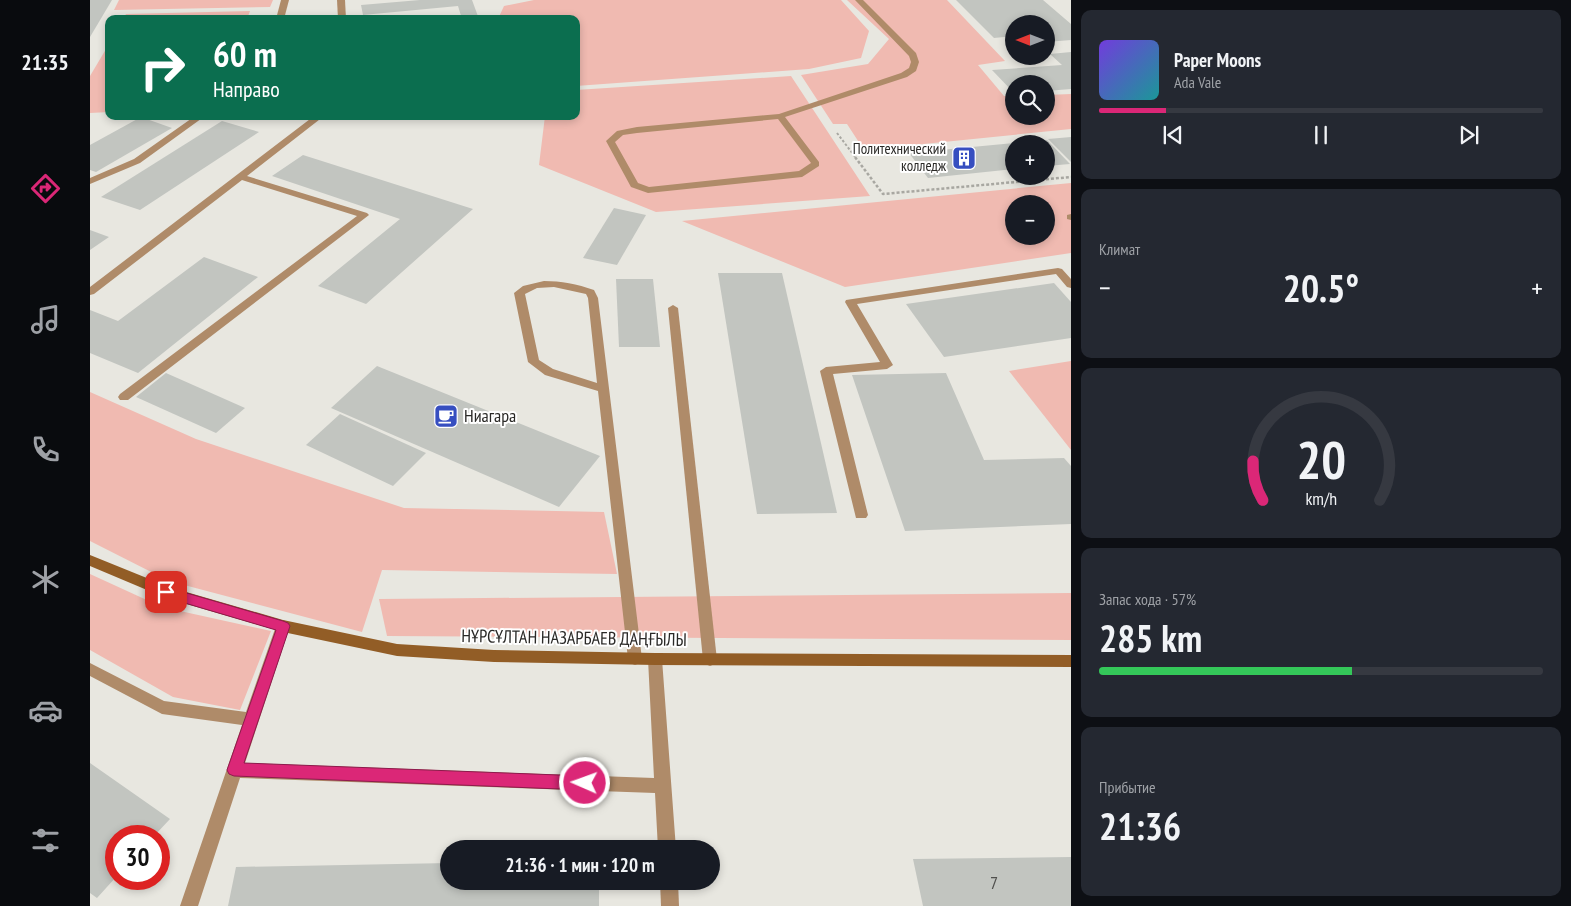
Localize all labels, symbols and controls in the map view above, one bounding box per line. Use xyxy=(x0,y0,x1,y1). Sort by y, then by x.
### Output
north arrow xyxy=(1005,15,1055,65)
map controls xyxy=(1005,15,1055,245)
text: 60 m xyxy=(213,31,277,77)
icon: right xyxy=(130,35,195,100)
text: 21:35 xyxy=(21,48,69,76)
text: Paper Moons xyxy=(1174,48,1261,72)
text: Ada Vale xyxy=(1174,72,1221,92)
text: Направо xyxy=(213,75,280,103)
button: search xyxy=(1005,75,1055,125)
icon: previous xyxy=(1159,121,1187,149)
icon: pause xyxy=(1307,121,1335,149)
icon: next xyxy=(1455,121,1483,149)
button: + xyxy=(1005,135,1055,185)
place label: Политехнический колледж xyxy=(853,139,947,175)
building icon: Политехнический колледж xyxy=(951,145,977,171)
icon: directions xyxy=(28,171,63,206)
button: − xyxy=(1005,195,1055,245)
text: Климат xyxy=(1099,239,1140,259)
text: 20.5° xyxy=(1283,263,1359,312)
text: − xyxy=(1099,269,1111,306)
text: + xyxy=(1531,269,1543,306)
icon: music xyxy=(28,302,63,337)
cafe icon: Ниагара xyxy=(433,403,459,429)
place label: Ниагара xyxy=(464,404,516,427)
text: 20 xyxy=(1296,426,1346,493)
icon: phone xyxy=(28,432,63,467)
text: km/h xyxy=(1305,487,1337,510)
icon: climate xyxy=(28,562,63,597)
pin xyxy=(145,571,187,613)
icon: arrive xyxy=(152,578,180,606)
text: Запас хода · 57% xyxy=(1099,589,1196,609)
text: 285 km xyxy=(1099,613,1202,662)
street label: НҰРСҰЛТАН НАЗАРБАЕВ ДАҢҒЫЛЫ xyxy=(461,624,687,651)
icon: car xyxy=(28,693,63,728)
position arrow xyxy=(558,756,610,808)
text: Прибытие xyxy=(1099,777,1156,797)
text: 21:36 xyxy=(1099,801,1181,850)
icon: filters xyxy=(28,823,63,858)
speed limit sign: 30 xyxy=(105,825,170,890)
text: 21:36 · 1 мин · 120 m xyxy=(506,853,654,877)
house number: 7 xyxy=(990,871,998,894)

